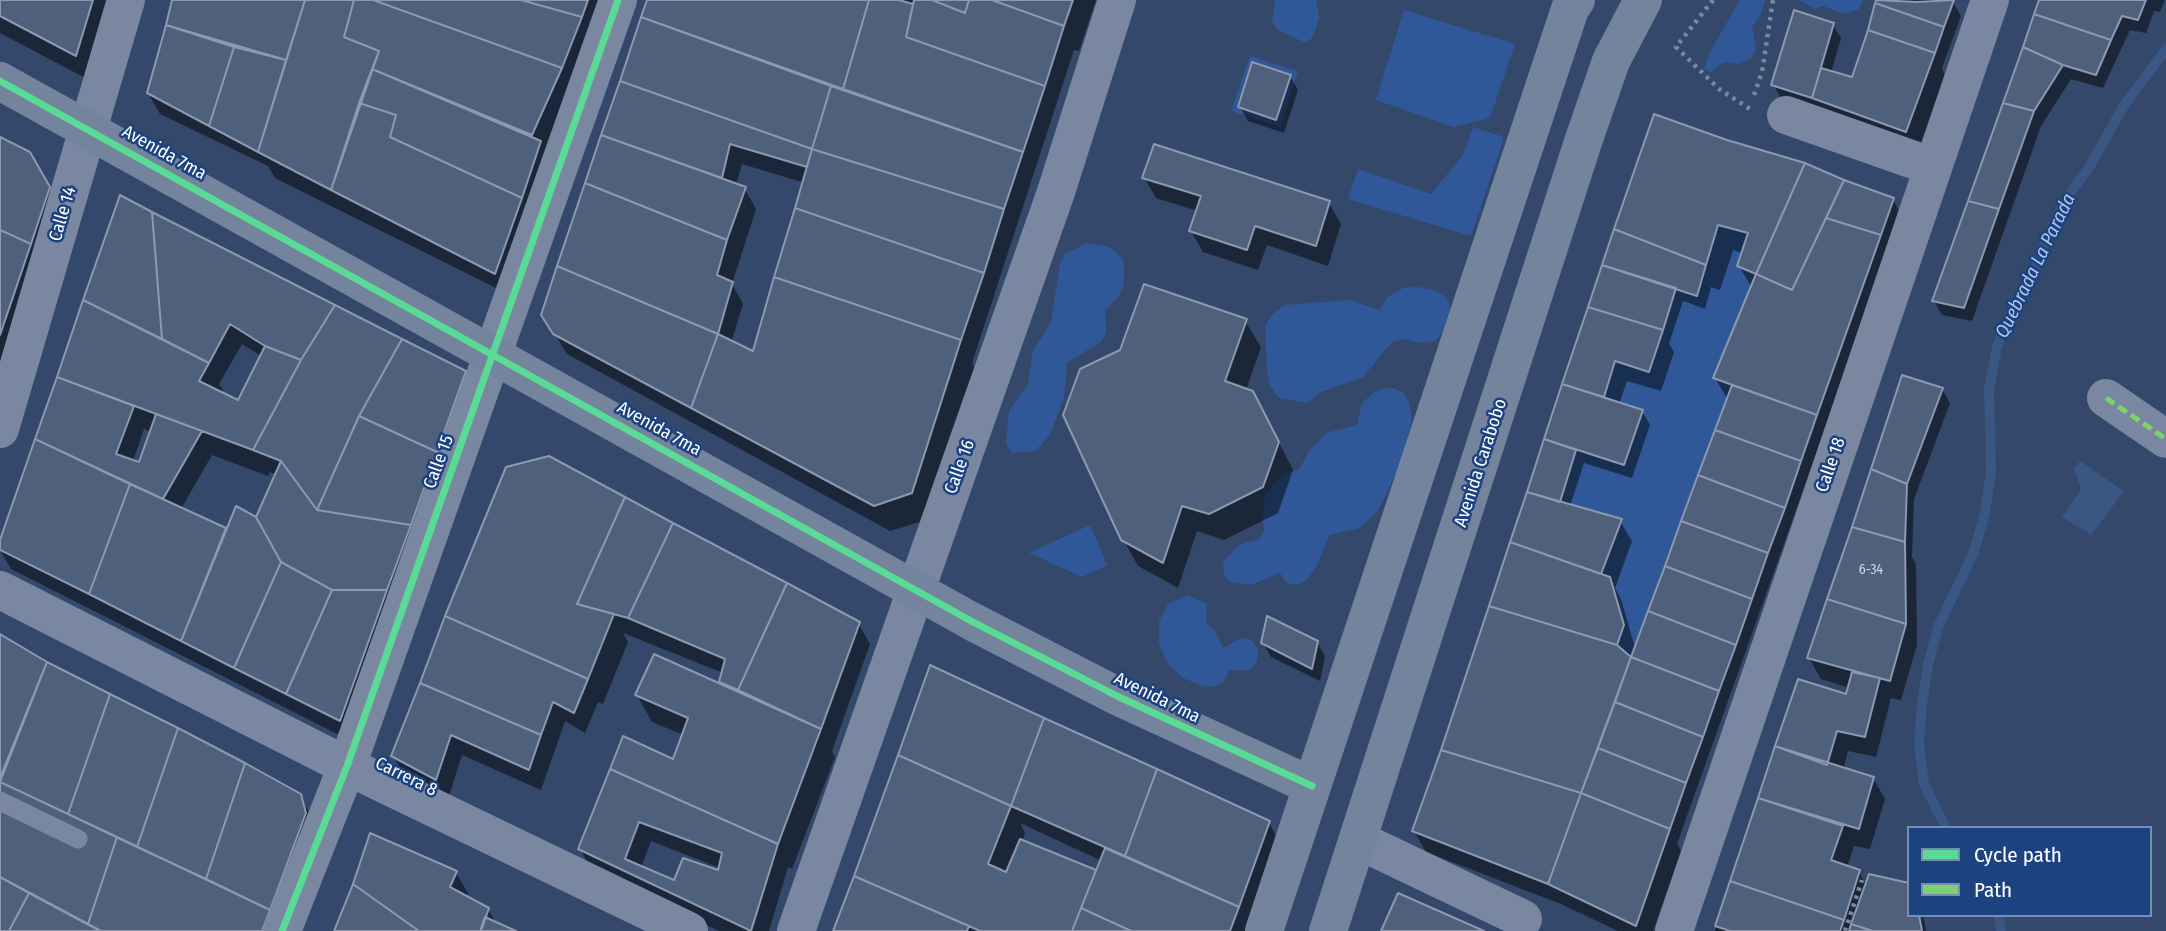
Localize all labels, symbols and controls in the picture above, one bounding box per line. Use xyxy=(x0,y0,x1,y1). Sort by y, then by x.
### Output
street label: Avenida 7ma xyxy=(118,121,210,185)
street label: Calle 14 xyxy=(45,184,81,244)
water label: Quebrada La Parada xyxy=(1991,190,2081,342)
street label: Avenida Carabobo xyxy=(1450,396,1512,530)
street label: Avenida 7ma xyxy=(613,397,705,461)
street label: Calle 15 xyxy=(419,432,459,492)
street label: Calle 18 xyxy=(1812,435,1850,495)
street label: Calle 16 xyxy=(940,437,980,497)
house number: 6-34 xyxy=(1859,562,1883,578)
street label: Avenida 7ma xyxy=(1111,668,1203,728)
street label: Carrera 8 xyxy=(371,753,441,801)
legend xyxy=(1907,826,2152,917)
text: Cycle path xyxy=(1974,842,2062,868)
text: Path xyxy=(1974,877,2012,903)

